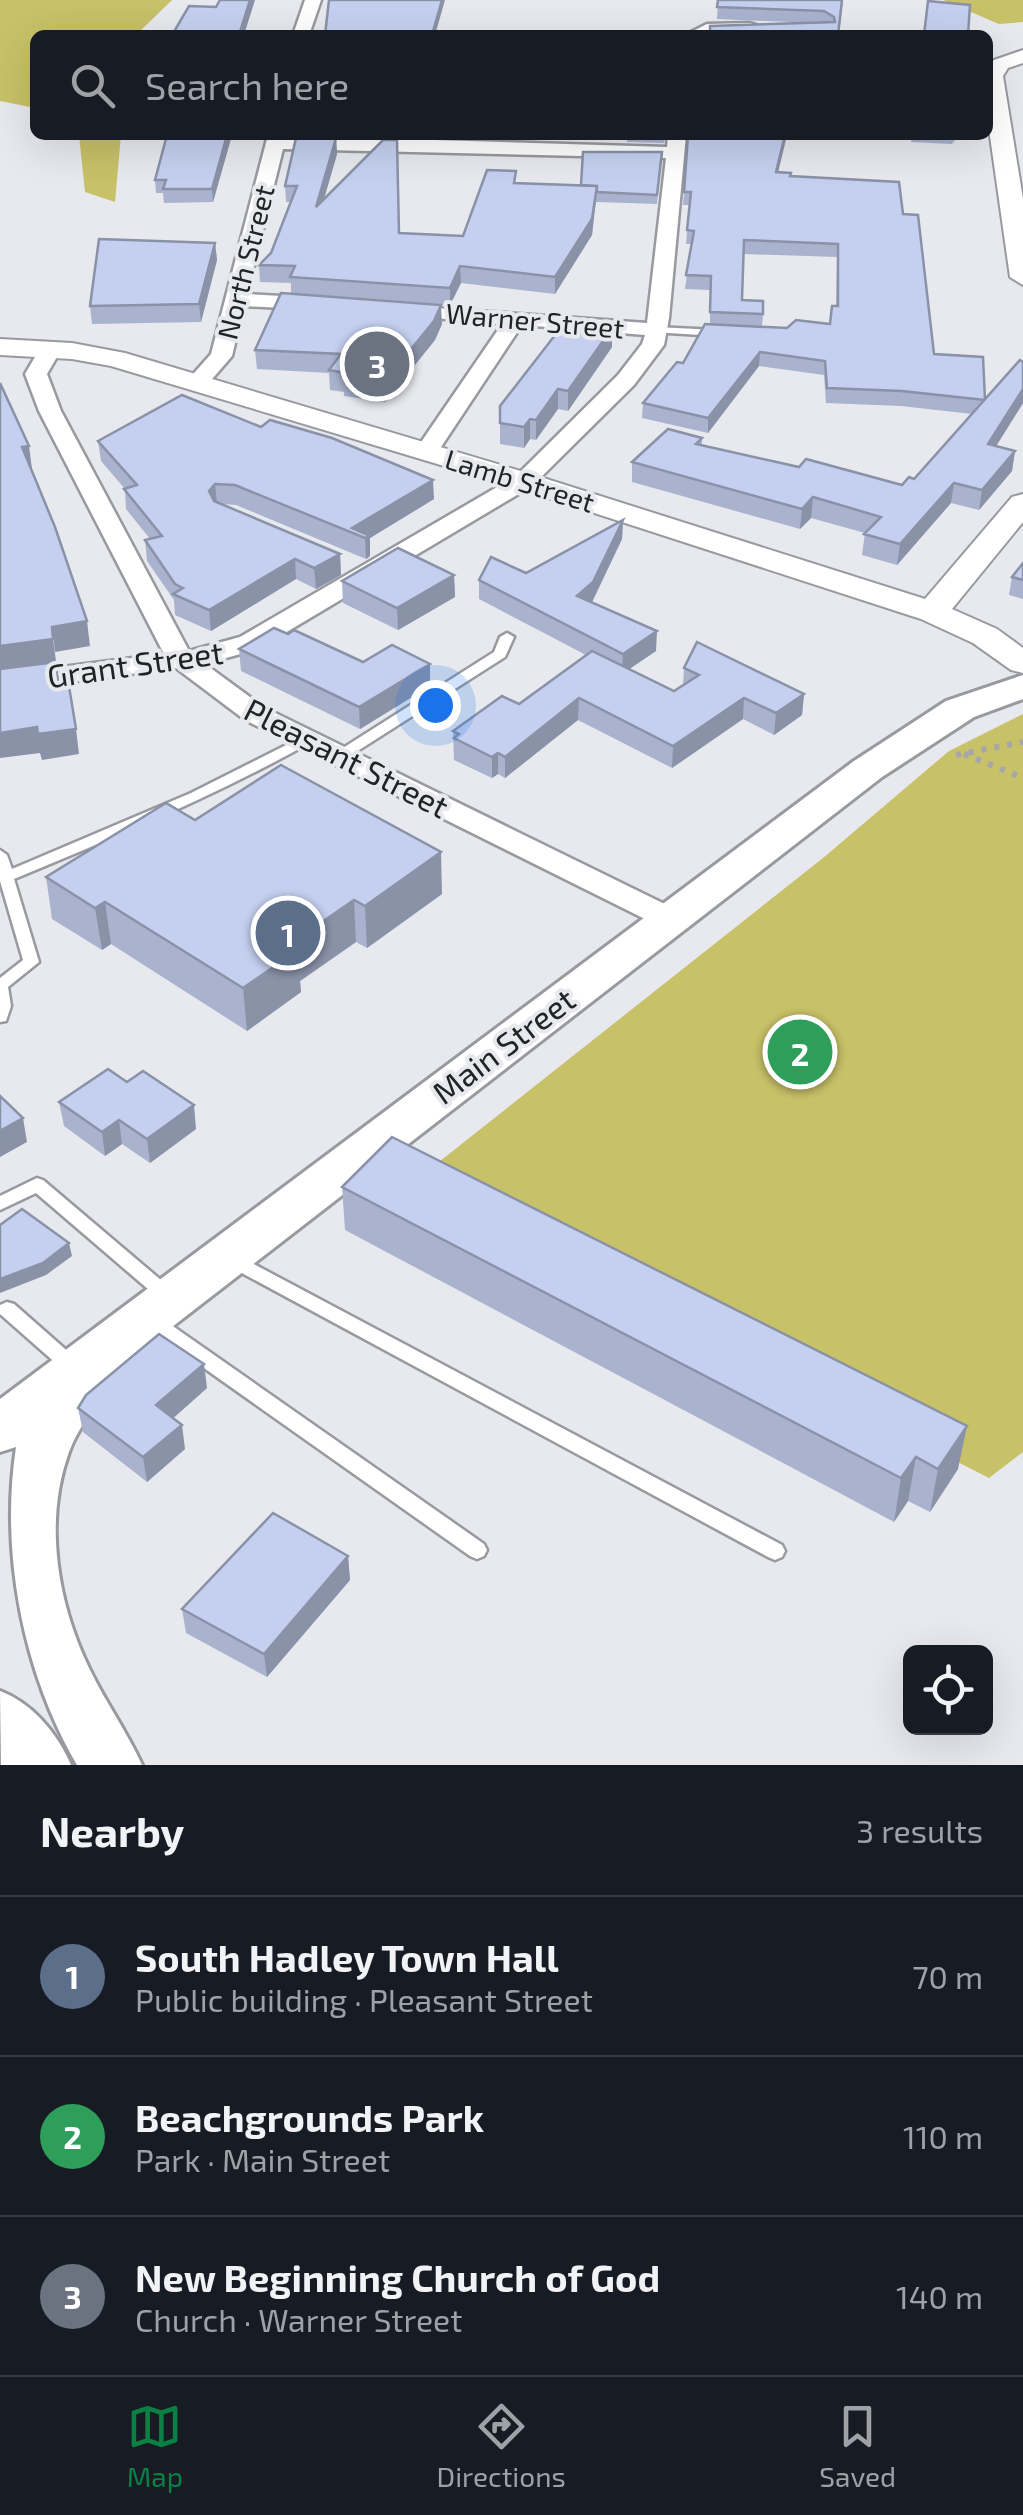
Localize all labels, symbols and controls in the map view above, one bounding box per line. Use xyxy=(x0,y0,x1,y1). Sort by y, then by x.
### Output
search box xyxy=(30,30,993,140)
icon: search xyxy=(65,58,120,113)
text: Search here xyxy=(145,62,349,108)
street label: North Street xyxy=(209,181,281,343)
street label: Warner Street xyxy=(444,295,626,345)
pin: 3 xyxy=(344,326,410,402)
street label: Lamb Street xyxy=(441,441,599,519)
street label: Grant Street xyxy=(45,632,225,694)
your location xyxy=(410,680,461,731)
street label: Pleasant Street xyxy=(239,689,455,825)
pin: 1 xyxy=(256,896,320,970)
street label: Main Street xyxy=(424,979,582,1111)
pin: 2 xyxy=(768,1014,832,1090)
map controls xyxy=(903,1645,993,1735)
button: locate xyxy=(903,1645,993,1735)
text: Nearby xyxy=(40,1805,184,1855)
text: 3 results xyxy=(856,1811,983,1849)
text: South Hadley Town Hall xyxy=(135,1934,559,1980)
text: 1 xyxy=(66,1957,79,1995)
text: 70 m xyxy=(912,1957,983,1995)
text: Public building · Pleasant Street xyxy=(135,1980,593,2018)
text: Beachgrounds Park xyxy=(135,2094,484,2140)
text: 2 xyxy=(63,2117,82,2155)
text: 110 m xyxy=(903,2117,983,2155)
text: Park · Main Street xyxy=(135,2140,390,2178)
text: New Beginning Church of God xyxy=(135,2254,660,2300)
text: 3 xyxy=(63,2277,82,2315)
text: 140 m xyxy=(896,2277,983,2315)
text: Church · Warner Street xyxy=(135,2300,463,2338)
tab: Map xyxy=(127,2399,183,2493)
tab: Directions xyxy=(437,2399,566,2493)
tab: Saved xyxy=(819,2399,896,2493)

